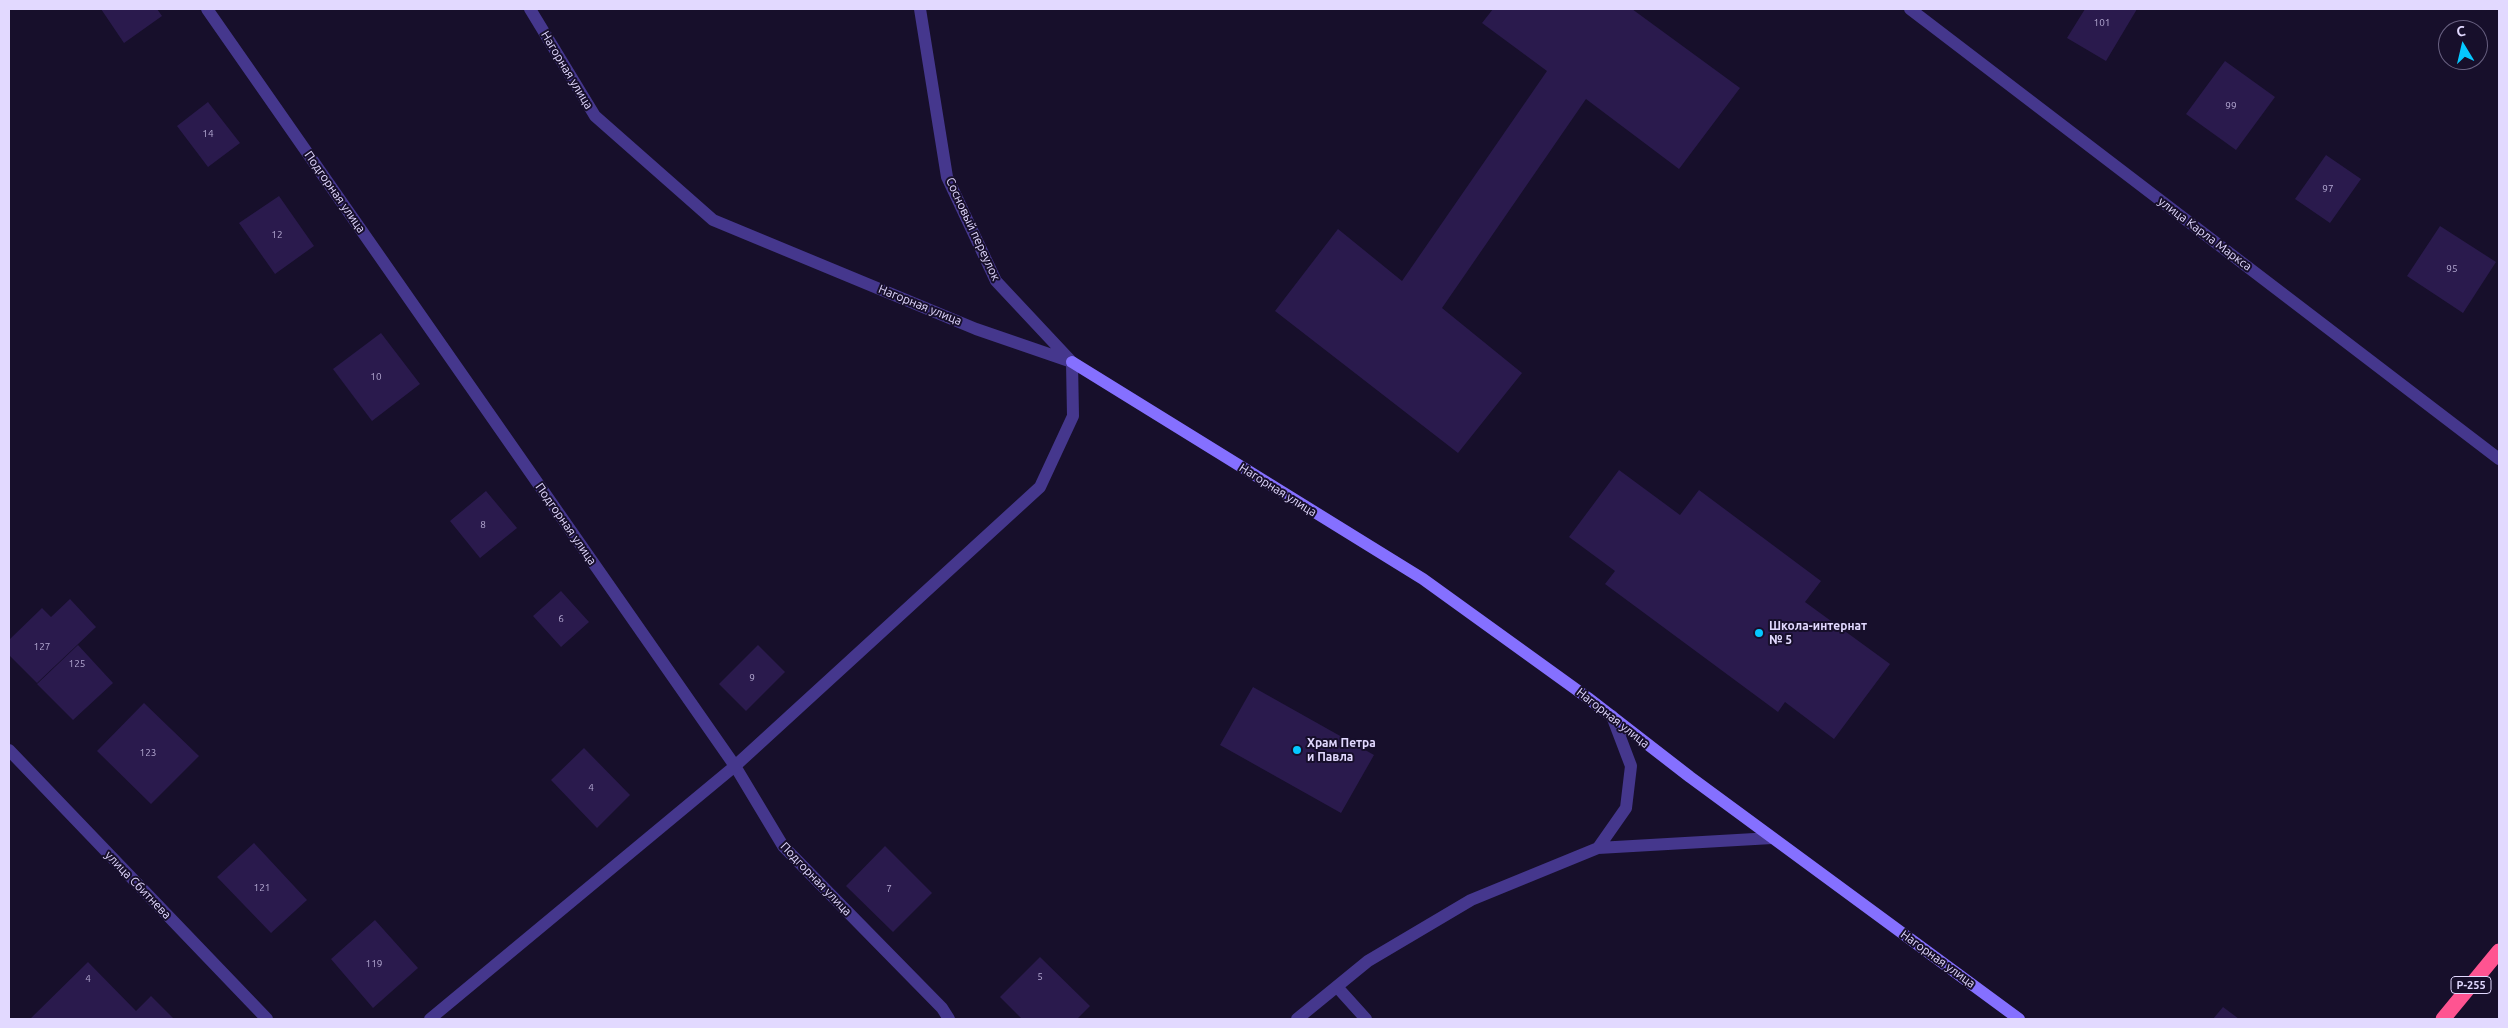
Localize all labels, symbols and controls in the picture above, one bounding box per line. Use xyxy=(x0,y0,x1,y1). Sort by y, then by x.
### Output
house number: 101 xyxy=(2094,17,2110,29)
north arrow xyxy=(2438,20,2488,70)
text: С xyxy=(2455,23,2466,40)
street label: Нагорная улица xyxy=(538,28,596,112)
house number: 99 xyxy=(2225,100,2237,112)
house number: 14 xyxy=(202,128,214,140)
street label: Подгорная улица xyxy=(301,148,369,236)
street label: Сосновый переулок xyxy=(943,175,1003,283)
house number: 97 xyxy=(2322,183,2334,195)
street label: улица Карла Маркса xyxy=(2155,194,2255,274)
house number: 12 xyxy=(271,229,283,241)
house number: 95 xyxy=(2446,263,2458,275)
street label: Нагорная улица xyxy=(876,282,964,328)
house number: 10 xyxy=(370,371,382,383)
street label: Нагорная улица xyxy=(1237,460,1319,520)
street label: Подгорная улица xyxy=(532,480,600,568)
house number: 8 xyxy=(480,519,486,531)
house number: 6 xyxy=(558,613,564,625)
place label: Школа-интернат № 5 xyxy=(1769,619,1867,647)
marker: Школа-интернат № 5 xyxy=(1753,627,1765,639)
house number: 127 xyxy=(34,641,50,653)
house number: 125 xyxy=(69,658,85,670)
house number: 9 xyxy=(749,672,755,684)
street label: Нагорная улица xyxy=(1574,685,1652,751)
place label: Храм Петра и Павла xyxy=(1307,736,1376,764)
marker: Храм Петра и Павла xyxy=(1291,744,1303,756)
house number: 123 xyxy=(140,747,156,759)
house number: 4 xyxy=(588,782,594,794)
street label: Подгорная улица xyxy=(777,839,855,919)
street label: улица Сбитнева xyxy=(102,848,174,922)
house number: 121 xyxy=(254,882,270,894)
house number: 7 xyxy=(886,883,892,895)
street label: Нагорная улица xyxy=(1898,927,1978,991)
house number: 119 xyxy=(366,958,382,970)
house number: 5 xyxy=(1037,971,1043,983)
house number: 4 xyxy=(85,973,91,985)
road number: Р-255 xyxy=(2451,976,2491,994)

